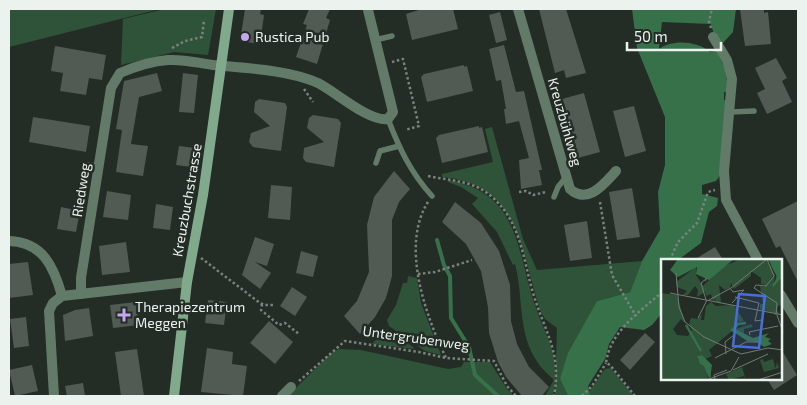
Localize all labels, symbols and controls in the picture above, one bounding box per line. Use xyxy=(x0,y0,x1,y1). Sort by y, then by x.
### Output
scale bar xyxy=(627,20,721,52)
text: 50 m xyxy=(634,27,668,45)
place label: Rustica Pub xyxy=(255,28,329,45)
marker: Rustica Pub xyxy=(239,31,251,43)
street label: Kreuzbühlweg xyxy=(545,76,586,168)
street label: Kreuzbuchstrasse xyxy=(168,142,205,258)
street label: Riedweg xyxy=(68,162,93,218)
inset map xyxy=(661,259,782,380)
place label: Therapiezentrum Meggen xyxy=(135,298,245,331)
marker: Therapiezentrum Meggen xyxy=(117,308,131,322)
street label: Untergrubenweg xyxy=(362,322,471,353)

